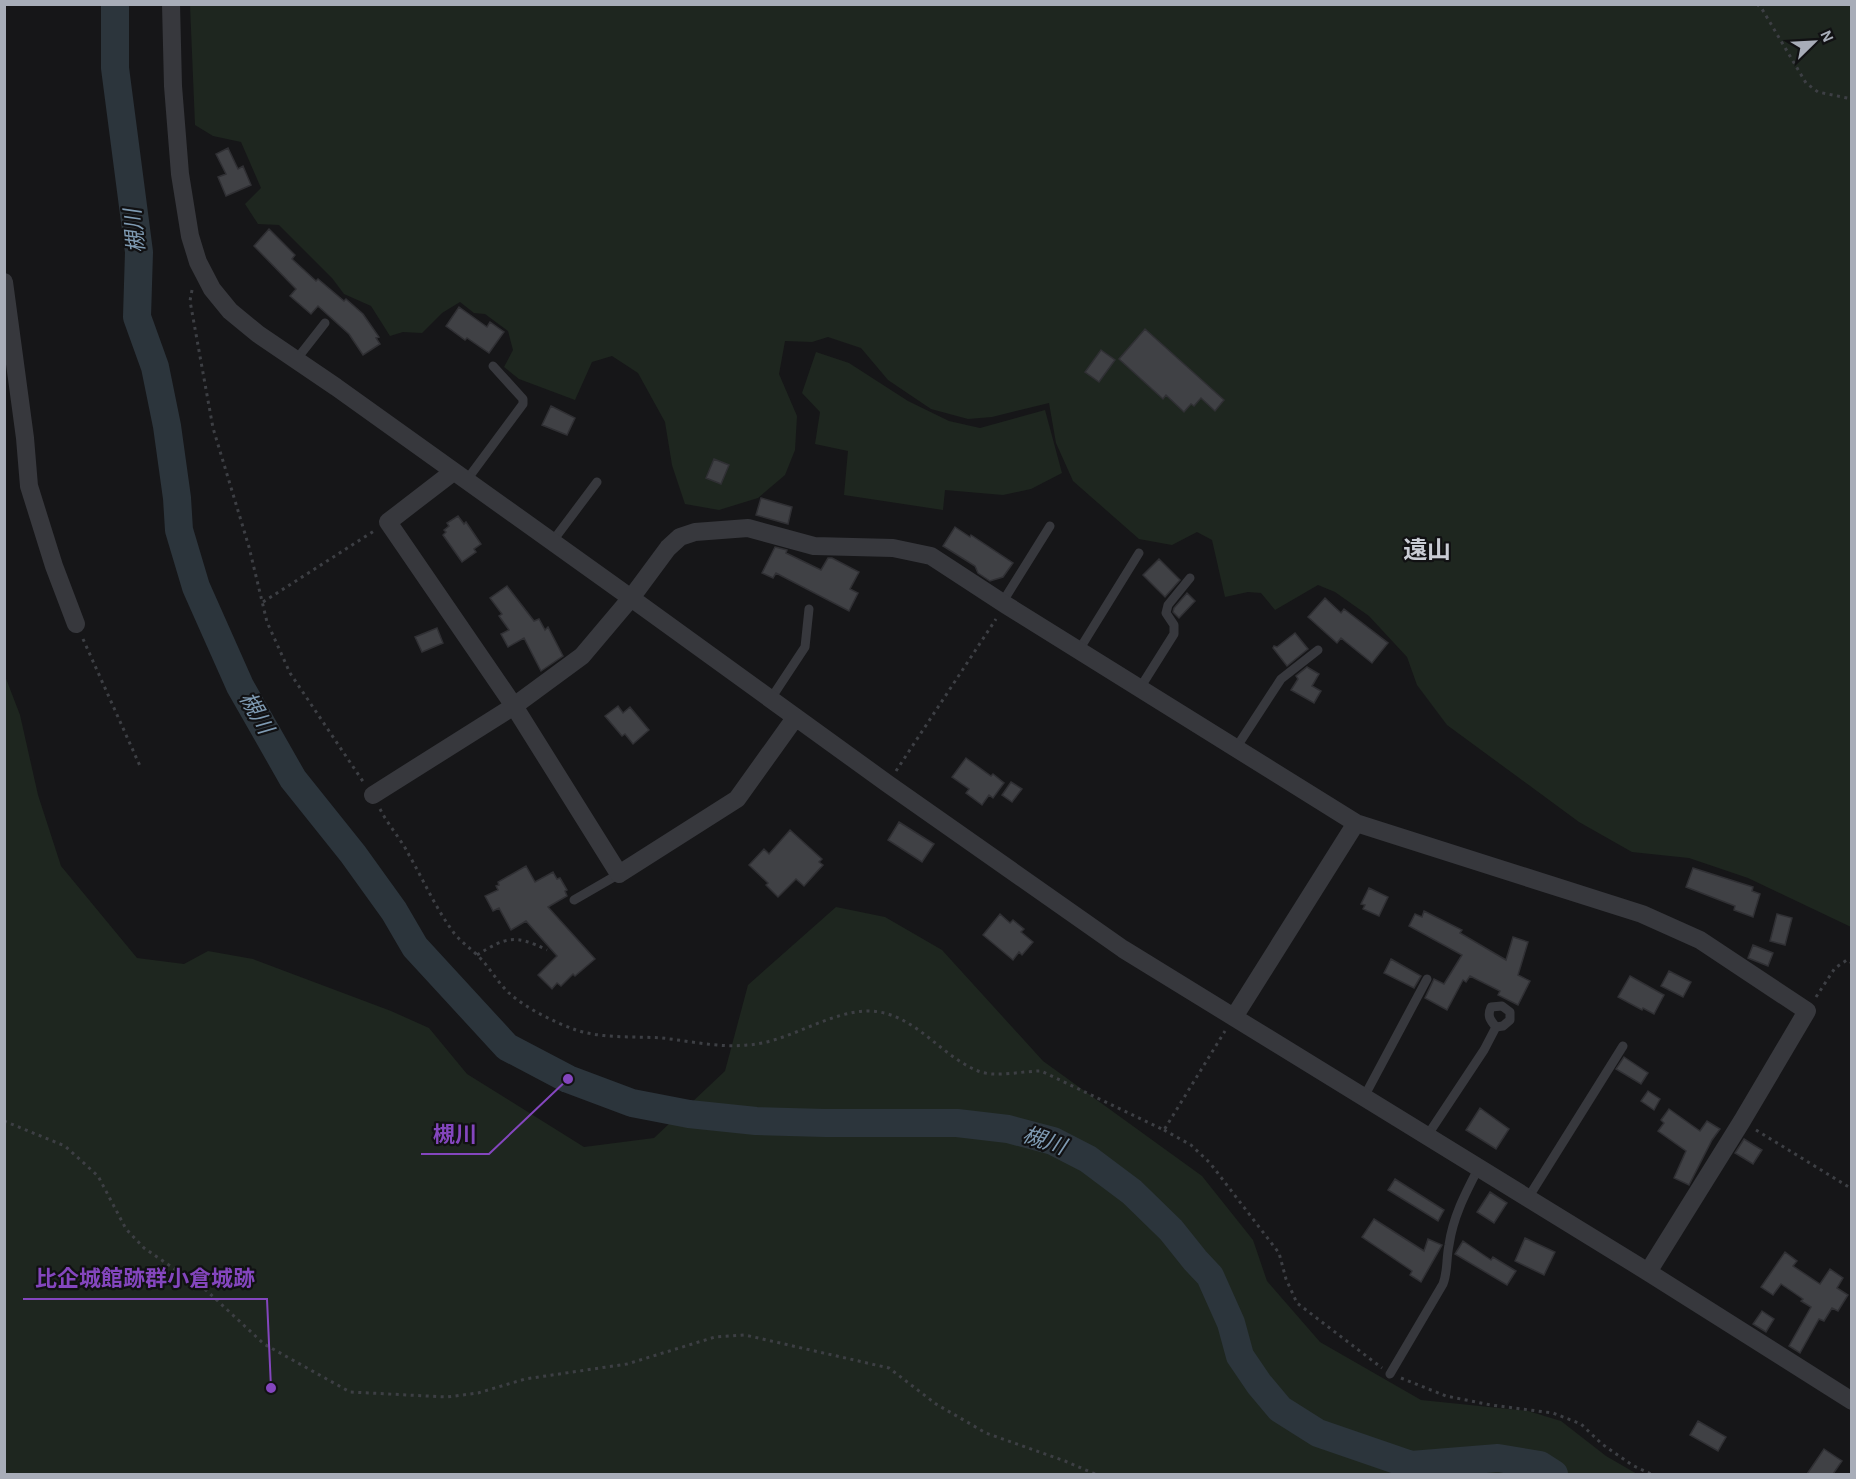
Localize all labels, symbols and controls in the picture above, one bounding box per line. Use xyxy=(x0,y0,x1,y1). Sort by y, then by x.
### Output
north arrow xyxy=(1784,12,1844,72)
text: N xyxy=(1817,28,1836,45)
water label: 槻川 xyxy=(121,206,148,254)
district label: 遠山 xyxy=(1403,537,1451,563)
water label: 槻川 xyxy=(235,688,278,739)
callout: 槻川 xyxy=(421,1114,489,1154)
water label: 槻川 xyxy=(1020,1122,1071,1159)
text: 槻川 xyxy=(433,1123,477,1146)
callout: 比企城館跡群小倉城跡 xyxy=(23,1259,267,1299)
text: 比企城館跡群小倉城跡 xyxy=(35,1267,255,1290)

